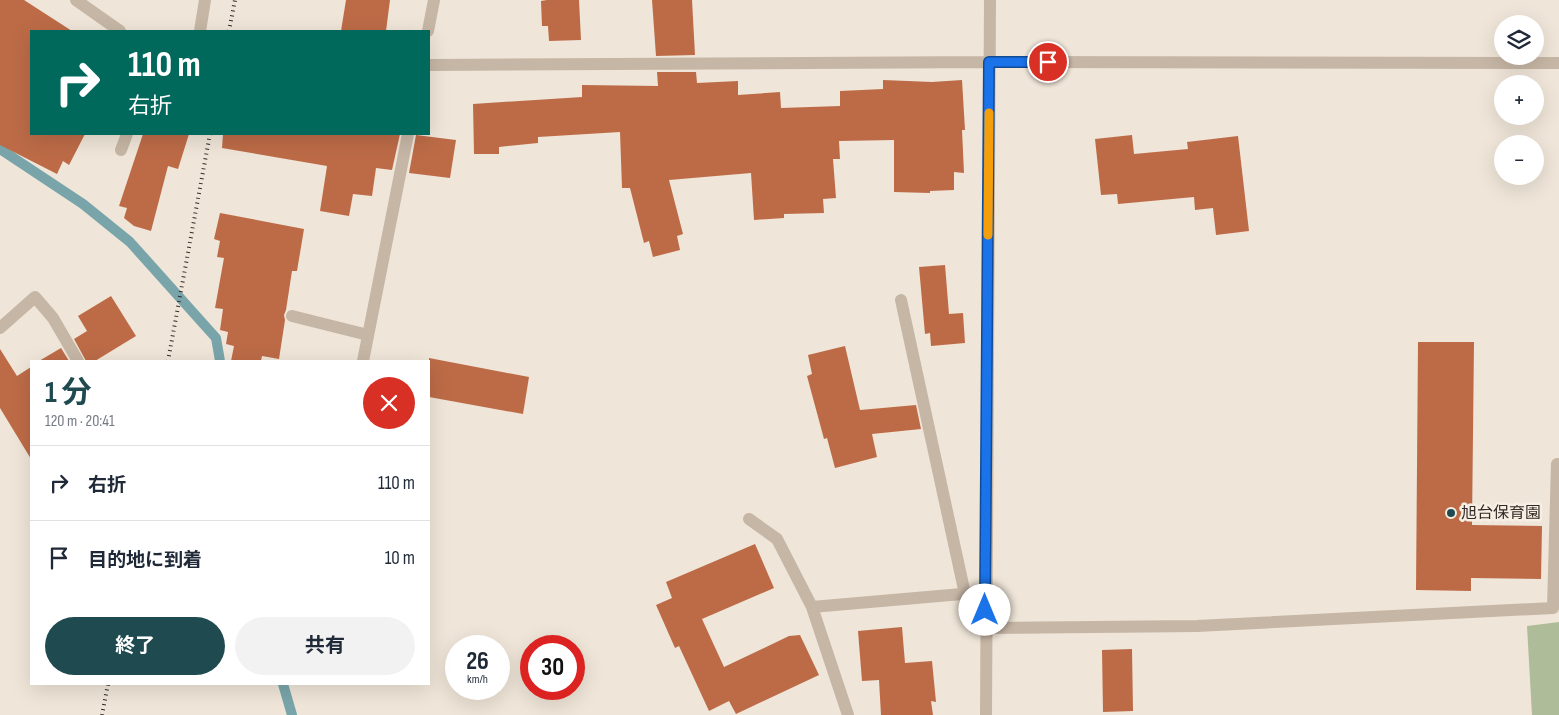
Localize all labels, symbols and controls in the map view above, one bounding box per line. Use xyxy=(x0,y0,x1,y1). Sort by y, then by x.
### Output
map controls xyxy=(1494,15,1544,185)
button: layers xyxy=(1494,15,1544,65)
pin xyxy=(1027,41,1069,83)
text: 110 m xyxy=(128,44,201,87)
icon: arrive xyxy=(1034,48,1062,76)
icon: right xyxy=(45,50,110,115)
button: + xyxy=(1494,75,1544,125)
text: 右折 xyxy=(128,93,172,120)
button: − xyxy=(1494,135,1544,185)
text: 1 分 xyxy=(45,375,91,411)
button: close xyxy=(363,377,415,429)
text: 120 m · 20:41 xyxy=(45,412,115,431)
icon: right xyxy=(45,469,73,497)
text: 110 m xyxy=(378,472,415,495)
text: 右折 xyxy=(88,474,126,497)
place label: 旭台保育園 xyxy=(1461,504,1541,523)
marker: 旭台保育園 xyxy=(1445,507,1457,519)
icon: arrive xyxy=(45,544,73,572)
text: 10 m xyxy=(385,547,415,570)
text: 目的地に到着 xyxy=(88,549,202,572)
position arrow xyxy=(958,583,1010,635)
button: 終了 xyxy=(45,617,225,675)
button: 共有 xyxy=(235,617,415,675)
speed limit sign: 30 xyxy=(520,635,585,700)
text: 26 xyxy=(466,646,489,677)
text: km/h xyxy=(467,672,488,687)

